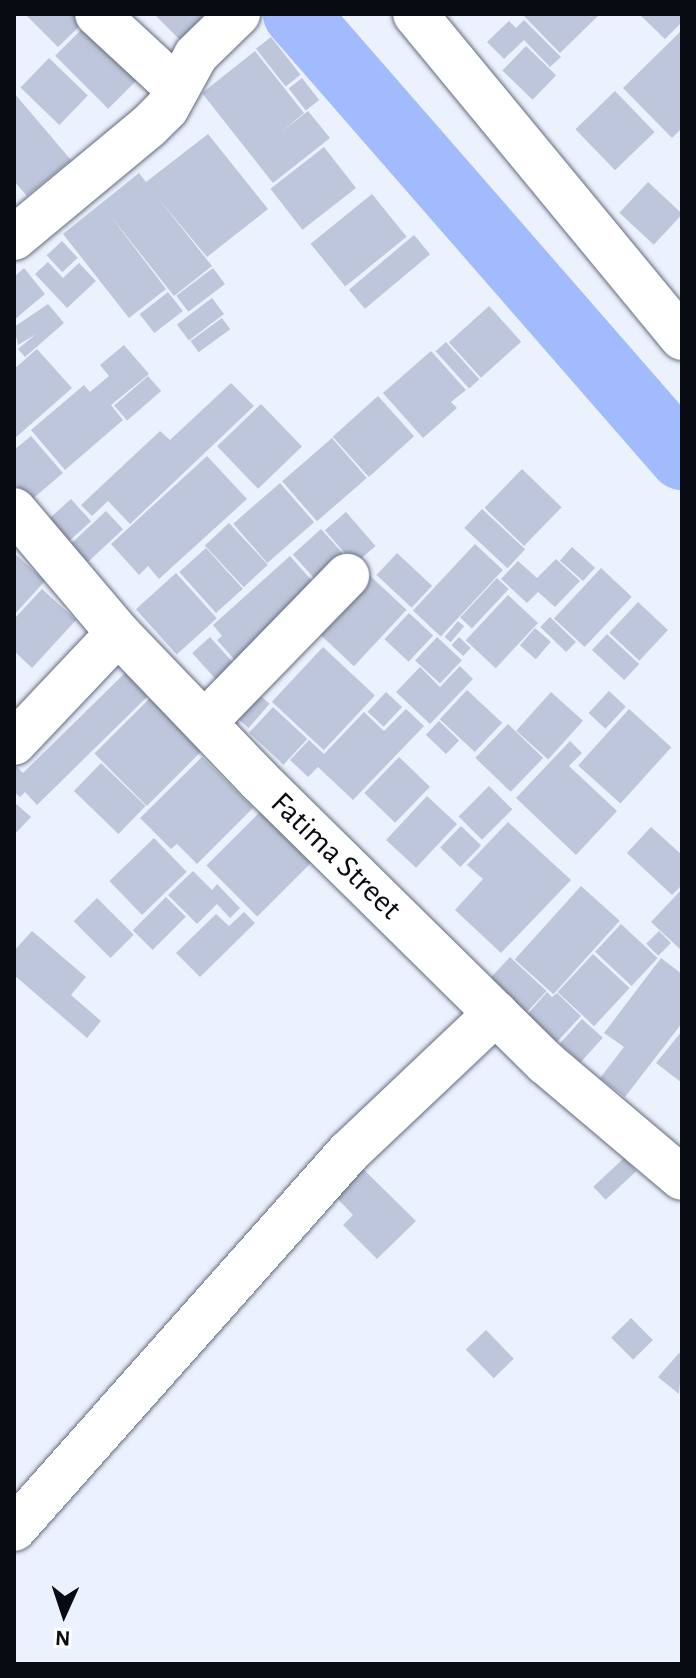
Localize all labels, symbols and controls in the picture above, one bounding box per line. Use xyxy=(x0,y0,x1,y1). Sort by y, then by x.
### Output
street label: Fatima Street xyxy=(263,784,409,928)
north arrow xyxy=(24,1574,104,1654)
text: N xyxy=(55,1627,71,1649)

